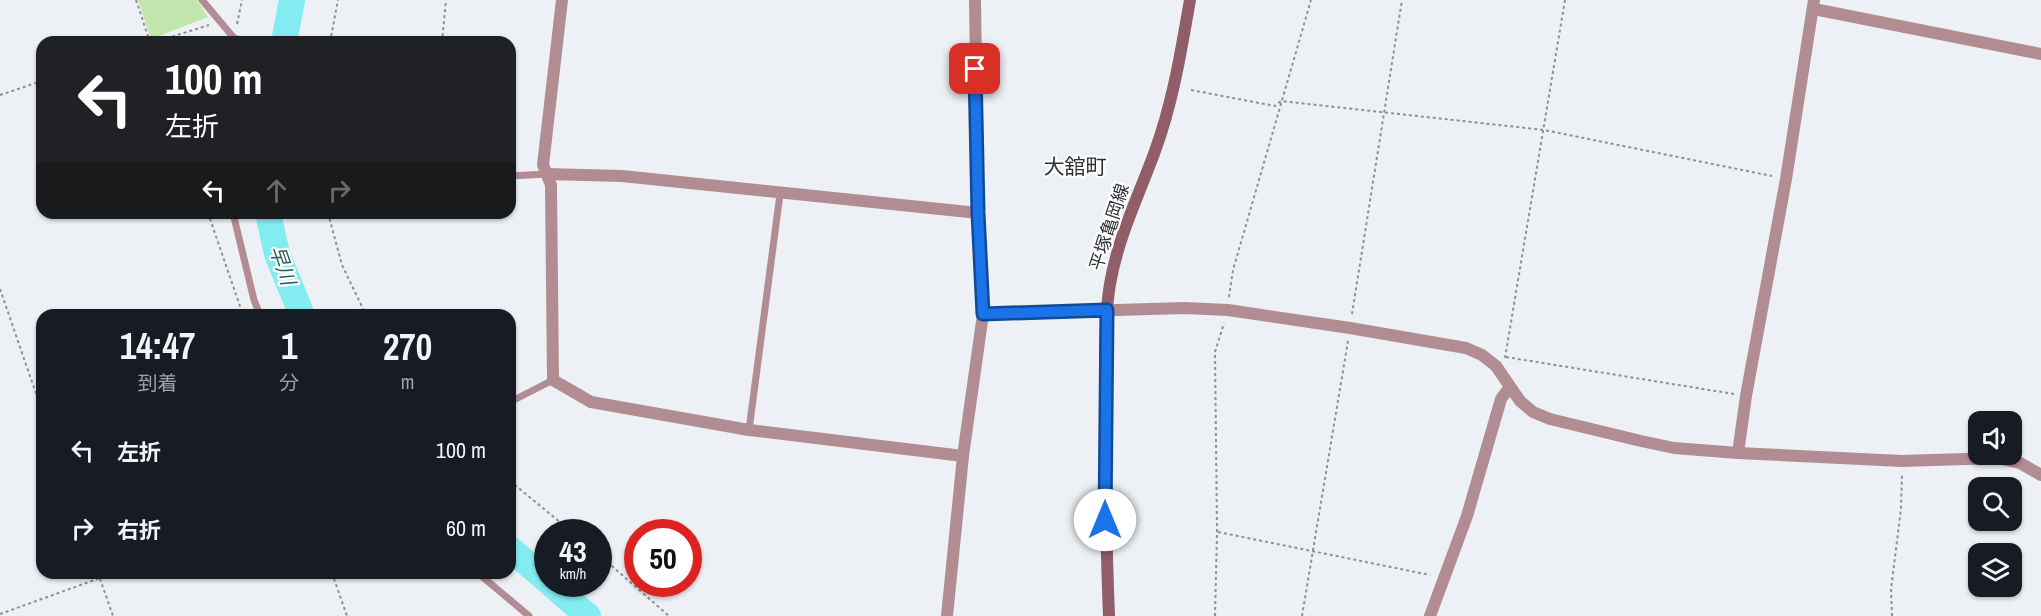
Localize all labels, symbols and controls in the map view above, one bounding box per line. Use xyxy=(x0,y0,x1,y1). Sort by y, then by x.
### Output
pin xyxy=(949,43,1000,94)
text: 100 m xyxy=(165,51,263,107)
icon: arrive xyxy=(958,52,991,85)
icon: left xyxy=(66,60,144,138)
text: 左折 xyxy=(165,108,219,144)
district label: 大舘町 xyxy=(1044,152,1107,181)
icon: left xyxy=(197,174,230,207)
icon: ahead xyxy=(260,174,293,207)
icon: right xyxy=(323,174,356,207)
street label: 平塚亀岡線 xyxy=(1083,180,1135,274)
water label: 早川 xyxy=(264,242,303,290)
text: 14:47 xyxy=(120,322,195,370)
text: 1 xyxy=(281,322,297,370)
text: 270 xyxy=(383,323,432,371)
text: m xyxy=(401,368,414,395)
text: 到着 xyxy=(138,369,178,396)
text: 分 xyxy=(279,369,299,396)
map controls xyxy=(1968,411,2022,597)
button: sound xyxy=(1968,411,2022,465)
icon: left xyxy=(66,434,99,467)
text: 100 m xyxy=(436,435,486,465)
text: 左折 xyxy=(117,437,161,467)
button: search xyxy=(1968,477,2022,531)
position arrow xyxy=(1073,488,1137,552)
icon: right xyxy=(66,512,99,545)
text: 60 m xyxy=(446,513,486,543)
text: 右折 xyxy=(117,515,161,545)
speed limit sign: 50 xyxy=(624,519,702,597)
text: 43 xyxy=(559,531,587,571)
button: layers xyxy=(1968,543,2022,597)
text: km/h xyxy=(560,563,586,584)

